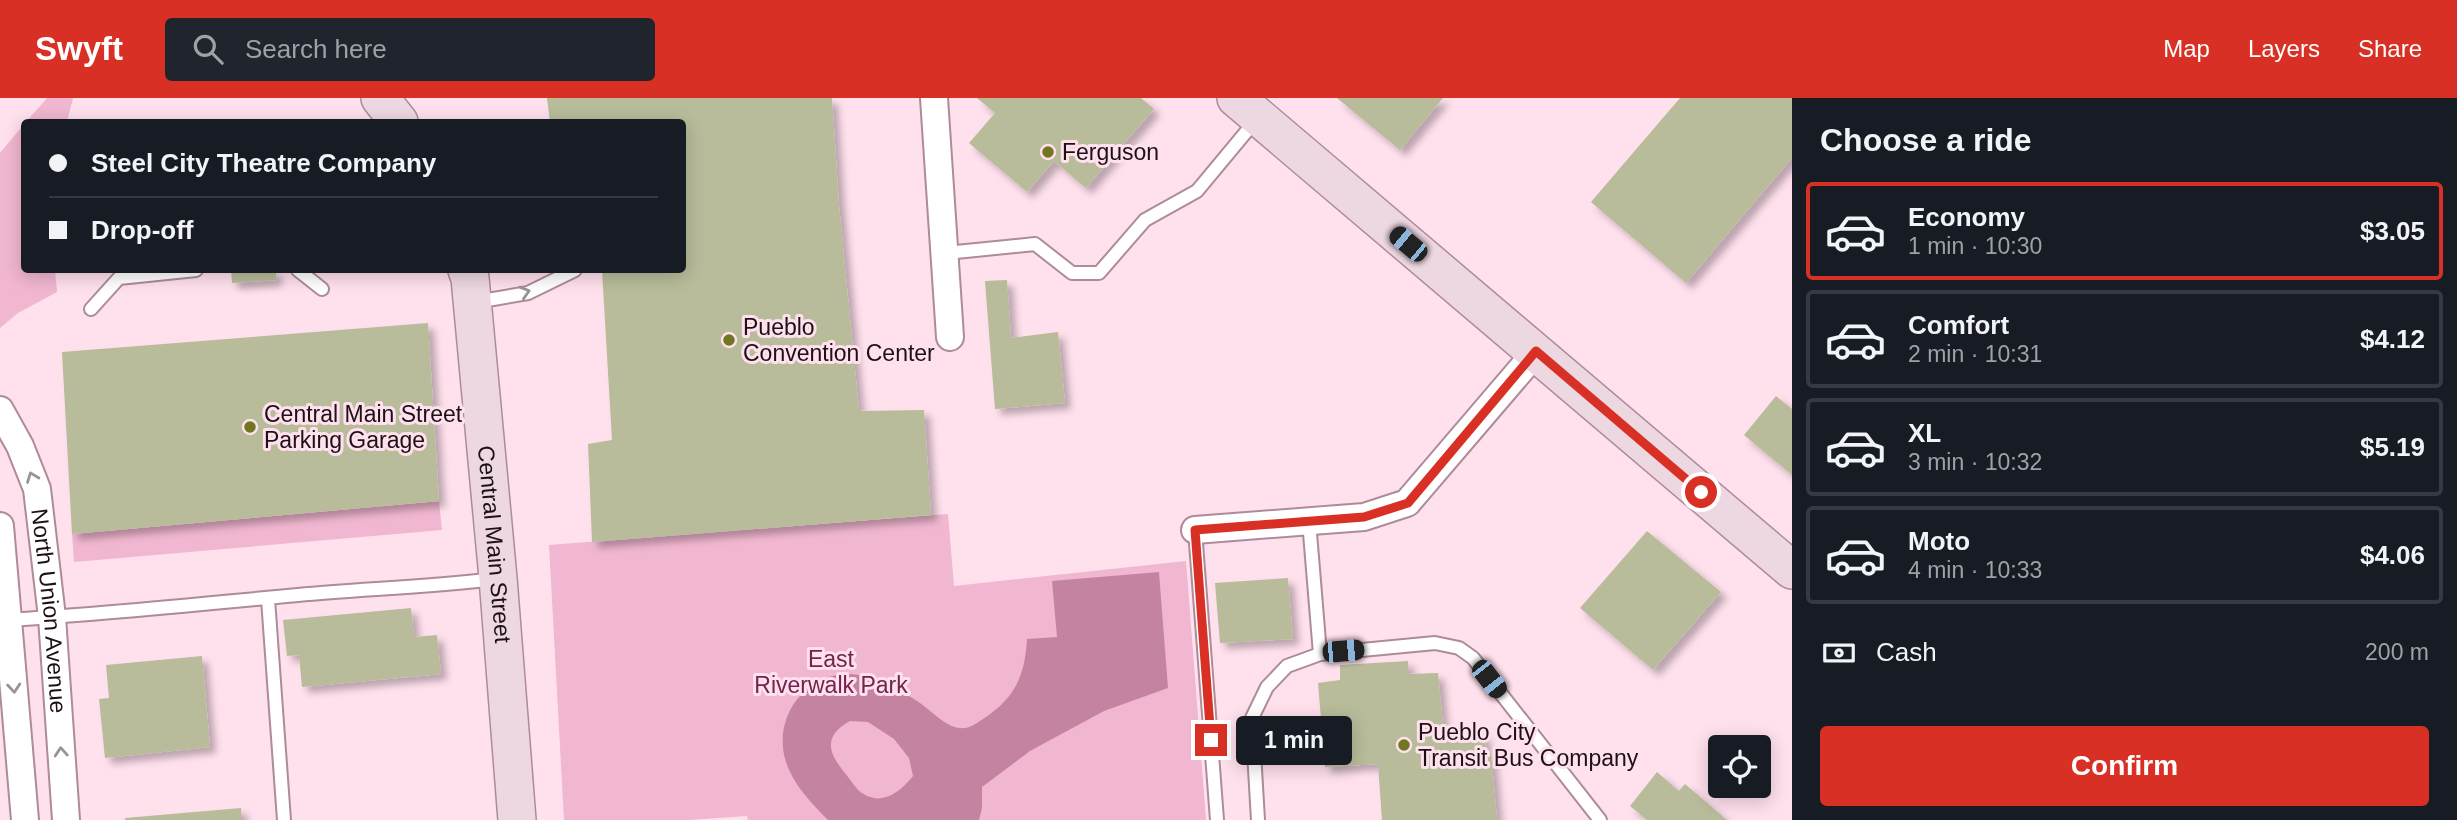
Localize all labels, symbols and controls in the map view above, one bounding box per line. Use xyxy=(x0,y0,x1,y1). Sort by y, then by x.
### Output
search box xyxy=(165,18,655,81)
text: Swyft xyxy=(35,30,123,67)
icon: search xyxy=(189,30,227,68)
text: Search here xyxy=(245,34,387,64)
text: Map xyxy=(2163,35,2210,62)
text: Layers xyxy=(2248,35,2320,62)
text: Share xyxy=(2358,35,2422,62)
text: Choose a ride xyxy=(1820,122,2032,158)
place label: Ferguson xyxy=(1062,139,1159,165)
marker: Ferguson xyxy=(1040,144,1056,160)
text: Steel City Theatre Company xyxy=(91,148,436,178)
icon: car xyxy=(1824,200,1887,263)
text: Economy xyxy=(1908,202,2025,232)
text: Drop-off xyxy=(91,215,194,245)
text: $3.05 xyxy=(2360,216,2425,246)
car xyxy=(1386,222,1431,266)
text: 1 min · 10:30 xyxy=(1908,233,2042,259)
one-way arrow xyxy=(519,285,531,300)
icon: car xyxy=(1824,308,1887,371)
text: Comfort xyxy=(1908,310,2009,340)
place label: Pueblo Convention Center xyxy=(743,314,935,366)
text: $4.12 xyxy=(2360,324,2425,354)
marker: Pueblo Convention Center xyxy=(721,332,737,348)
text: 2 min · 10:31 xyxy=(1908,341,2042,367)
place label: Central Main Street Parking Garage xyxy=(264,401,463,453)
icon: car xyxy=(1824,416,1887,479)
text: XL xyxy=(1908,418,1941,448)
marker: Central Main Street Parking Garage xyxy=(242,419,258,435)
text: $5.19 xyxy=(2360,432,2425,462)
street label: Central Main Street xyxy=(473,444,516,645)
text: 3 min · 10:32 xyxy=(1908,449,2042,475)
one-way arrow xyxy=(27,472,41,484)
route start xyxy=(1685,476,1717,508)
street label: North Union Avenue xyxy=(26,507,72,714)
icon: car xyxy=(1824,524,1887,587)
text: Moto xyxy=(1908,526,1970,556)
text: $4.06 xyxy=(2360,540,2425,570)
text: 4 min · 10:33 xyxy=(1908,557,2042,583)
icon: cash xyxy=(1820,634,1858,672)
text: Cash xyxy=(1876,637,1937,667)
car xyxy=(1322,639,1365,663)
text: 200 m xyxy=(2365,639,2429,665)
park label: East Riverwalk Park xyxy=(754,646,908,698)
car xyxy=(1468,656,1511,702)
one-way arrow xyxy=(6,683,21,694)
callout: 1 min xyxy=(1236,716,1351,764)
place label: Pueblo City Transit Bus Company xyxy=(1418,719,1639,771)
route end xyxy=(1195,724,1227,756)
button: Confirm xyxy=(1820,726,2429,806)
text: 1 min xyxy=(1264,727,1324,753)
map controls xyxy=(1708,735,1771,798)
button: locate xyxy=(1708,735,1771,798)
marker: Pueblo City Transit Bus Company xyxy=(1396,737,1412,753)
one-way arrow xyxy=(54,746,69,757)

